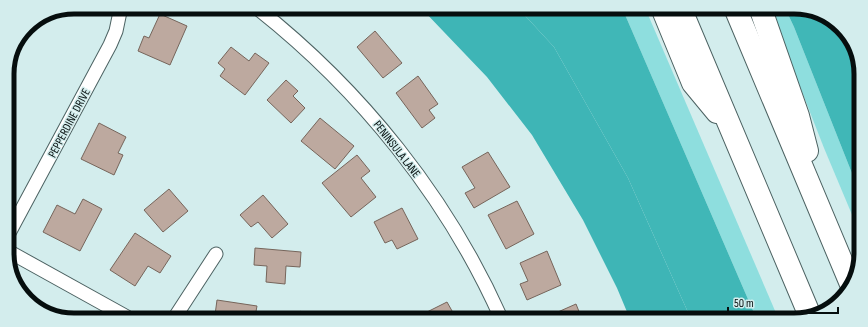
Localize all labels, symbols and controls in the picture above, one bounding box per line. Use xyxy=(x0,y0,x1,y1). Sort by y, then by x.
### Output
street label: PEPPERDINE DRIVE xyxy=(45,86,94,160)
street label: PENINSULA LANE xyxy=(370,118,424,181)
scale bar xyxy=(728,289,838,315)
text: 50 m xyxy=(734,296,754,311)

